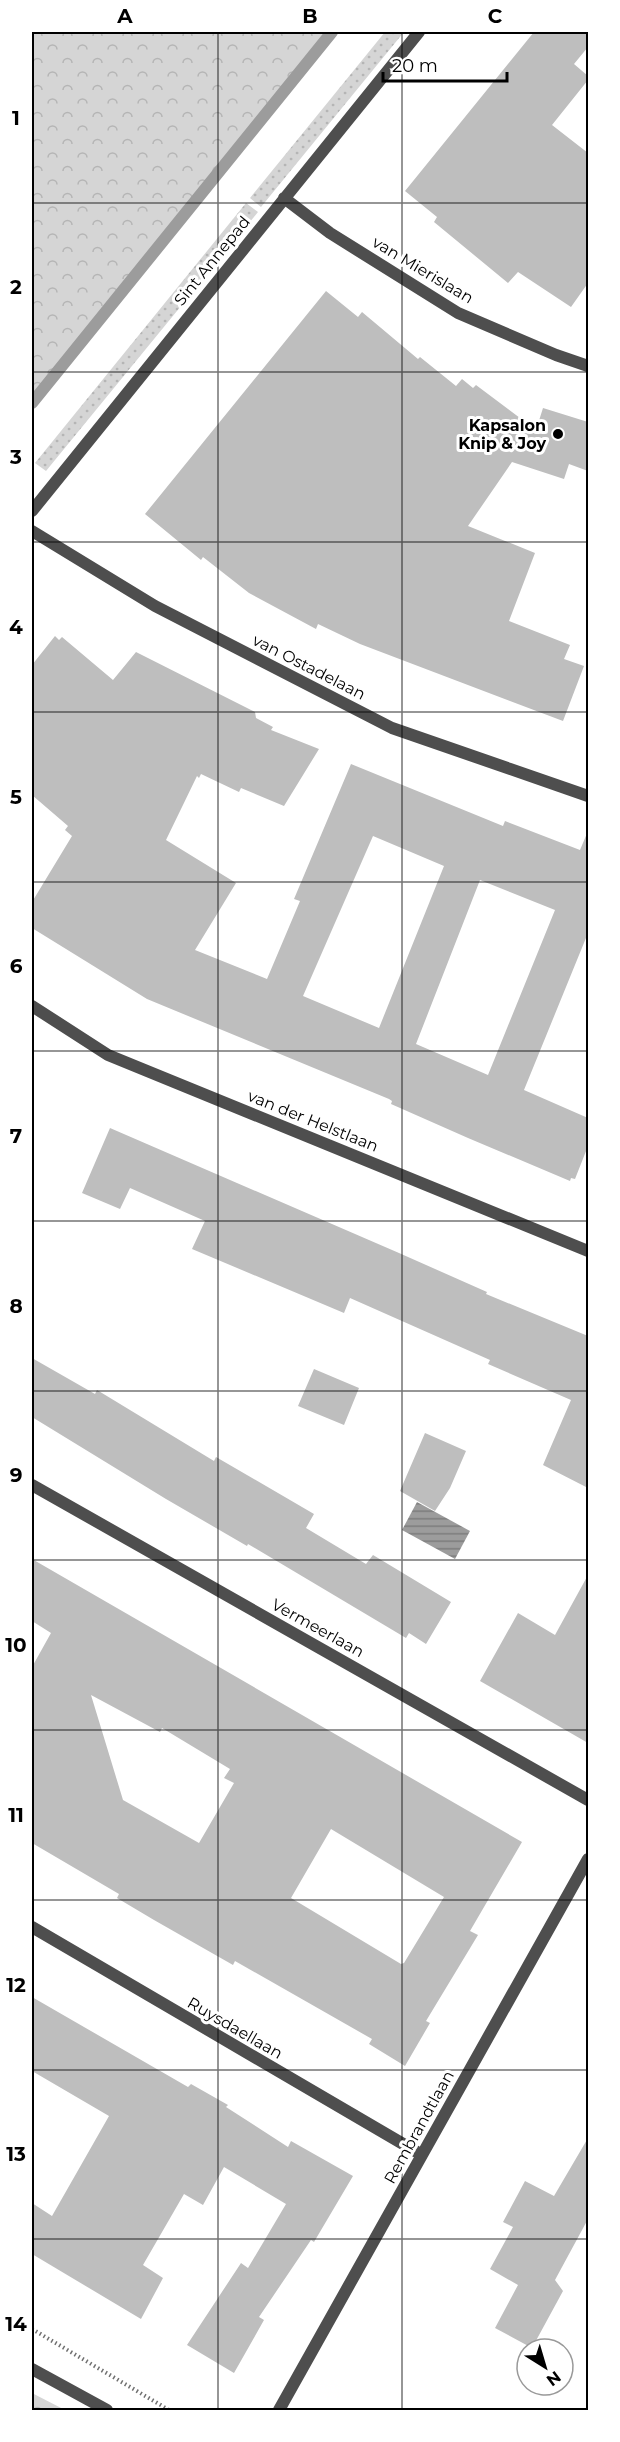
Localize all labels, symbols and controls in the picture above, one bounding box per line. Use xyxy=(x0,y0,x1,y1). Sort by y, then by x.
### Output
text: A xyxy=(116,4,133,28)
text: B xyxy=(302,4,318,28)
text: C xyxy=(488,4,503,28)
scale bar xyxy=(383,45,508,83)
text: 20 m xyxy=(392,55,438,77)
text: 1 xyxy=(12,106,20,130)
street label: Sint Annepad xyxy=(170,212,254,310)
street label: van Mierislaan xyxy=(369,232,477,308)
text: 2 xyxy=(10,275,22,299)
place label: Kapsalon Knip & Joy xyxy=(458,416,546,453)
marker: Kapsalon Knip & Joy xyxy=(551,427,565,441)
text: 3 xyxy=(9,445,22,469)
text: 4 xyxy=(9,615,23,639)
street label: van Ostadelaan xyxy=(249,630,369,704)
text: 5 xyxy=(10,785,22,809)
text: 6 xyxy=(10,954,23,978)
street label: van der Helstlaan xyxy=(245,1086,381,1156)
text: 7 xyxy=(10,1124,22,1148)
text: 8 xyxy=(9,1294,23,1318)
text: 9 xyxy=(10,1463,22,1487)
street label: Vermeerlaan xyxy=(268,1595,368,1661)
text: 10 xyxy=(5,1633,27,1657)
text: 11 xyxy=(8,1803,24,1827)
text: 12 xyxy=(6,1973,26,1997)
street label: Ruysdaellaan xyxy=(184,1993,286,2063)
street label: Rembrandtlaan xyxy=(380,2067,458,2187)
text: 13 xyxy=(6,2142,26,2166)
text: 14 xyxy=(5,2312,27,2336)
north arrow xyxy=(515,2337,575,2397)
text: N xyxy=(543,2367,565,2390)

